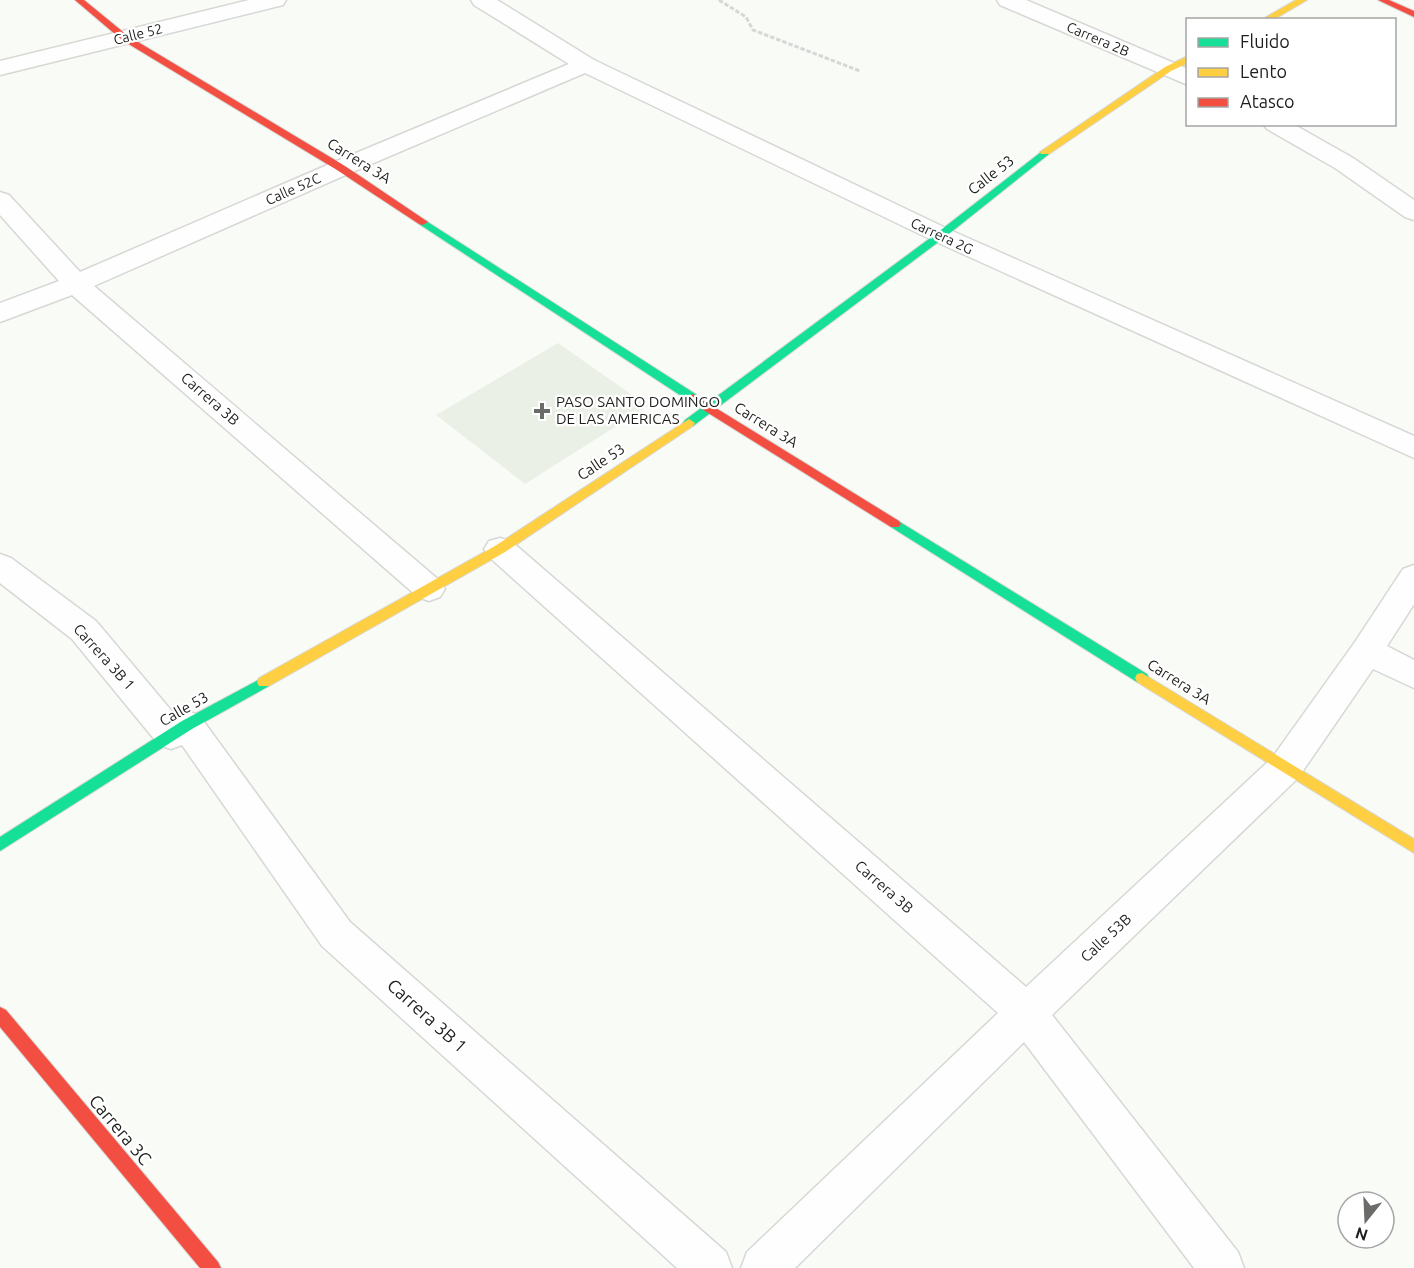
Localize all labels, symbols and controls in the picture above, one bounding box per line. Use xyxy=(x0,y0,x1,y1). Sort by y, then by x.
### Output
legend xyxy=(1186,18,1396,126)
street label: Carrera 2B xyxy=(1064,19,1132,59)
street label: Calle 52 xyxy=(112,20,164,48)
text: Fluido xyxy=(1240,31,1290,51)
text: Lento xyxy=(1240,61,1287,81)
text: Atasco xyxy=(1240,91,1295,111)
street label: Carrera 3A xyxy=(324,134,394,187)
street label: Calle 53 xyxy=(964,151,1017,198)
street label: Calle 52C xyxy=(263,170,323,208)
street label: Carrera 2G xyxy=(908,215,976,257)
street label: Carrera 3B xyxy=(178,369,243,428)
place label: PASO SANTO DOMINGO DE LAS AMERICAS xyxy=(556,393,720,427)
street label: Carrera 3A xyxy=(731,398,801,451)
marker: PASO SANTO DOMINGO DE LAS AMERICAS xyxy=(533,402,551,420)
street label: Calle 53 xyxy=(574,440,628,484)
street label: Carrera 3B 1 xyxy=(70,620,139,693)
street label: Carrera 3A xyxy=(1144,655,1214,708)
street label: Calle 53 xyxy=(156,688,211,729)
street label: Carrera 3B xyxy=(852,857,917,916)
street label: Calle 53B xyxy=(1077,910,1134,965)
street label: Carrera 3B 1 xyxy=(384,974,471,1056)
street label: Carrera 3C xyxy=(86,1090,156,1168)
north arrow xyxy=(1336,1190,1396,1250)
text: N xyxy=(1353,1224,1370,1245)

